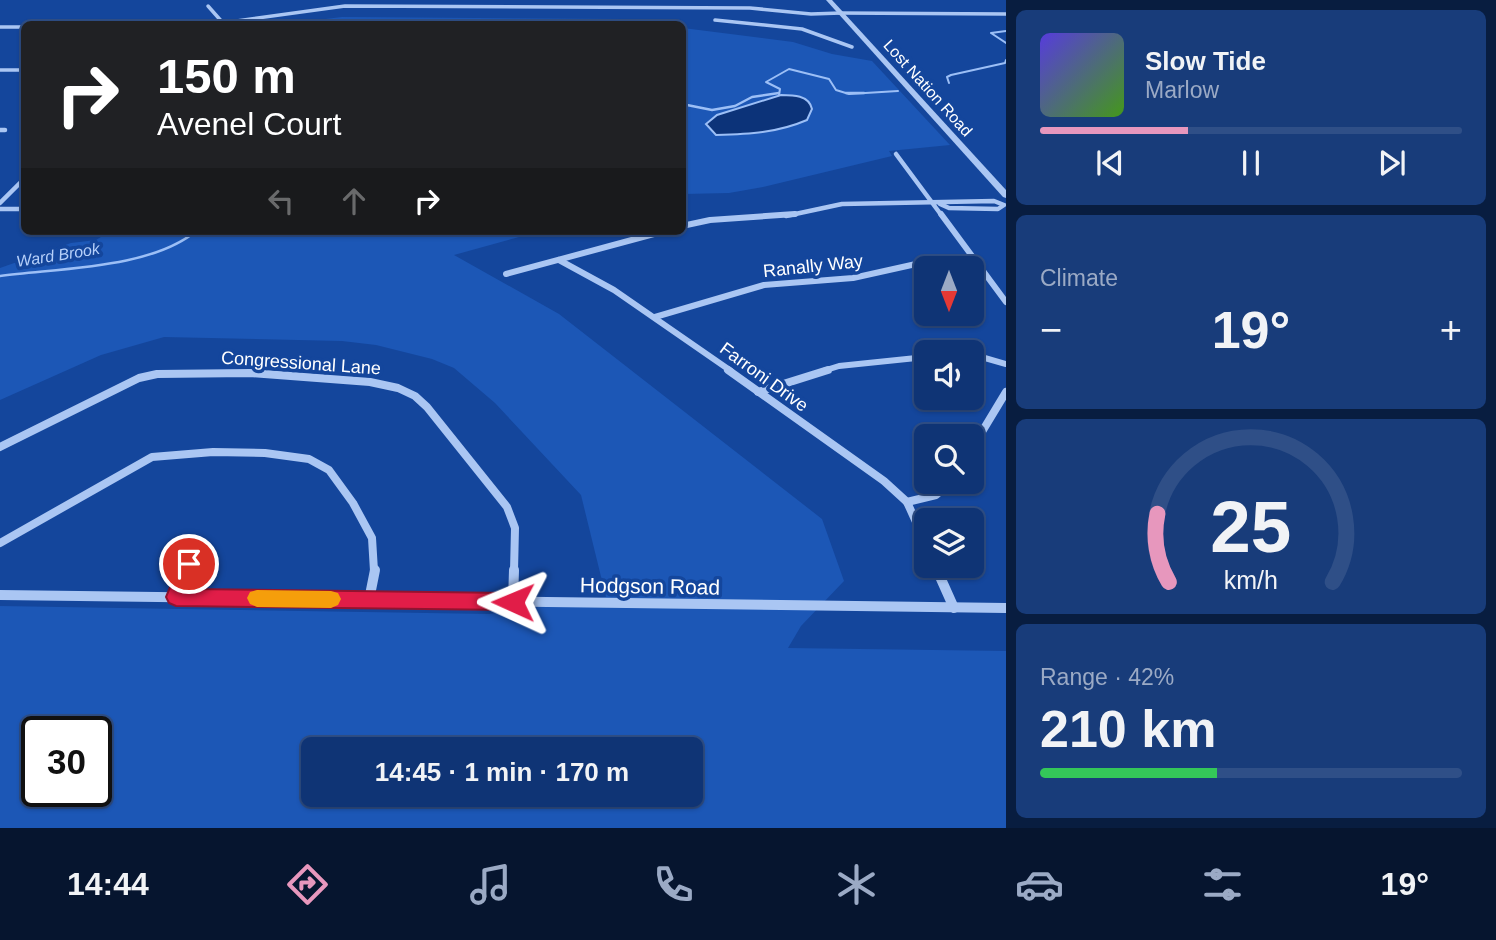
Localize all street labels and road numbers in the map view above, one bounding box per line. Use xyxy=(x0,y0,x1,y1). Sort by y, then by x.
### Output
street label: Lost Nation Road xyxy=(880,36,976,140)
street label: Ranally Way xyxy=(762,251,864,281)
street label: Farroni Drive xyxy=(716,338,812,416)
street label: Congressional Lane xyxy=(220,347,382,379)
street label: Hodgson Road xyxy=(580,573,720,599)

